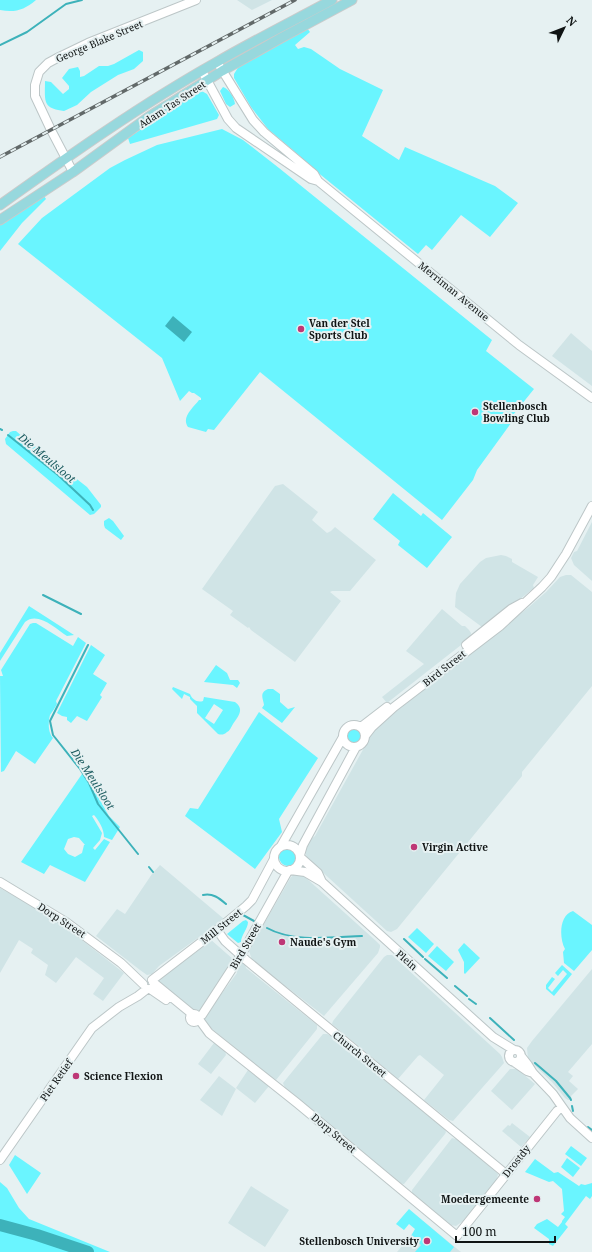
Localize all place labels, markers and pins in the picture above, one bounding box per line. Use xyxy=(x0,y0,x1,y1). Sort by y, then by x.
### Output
place label: Van der Stel Sports Club xyxy=(309,316,370,342)
marker: Van der Stel Sports Club xyxy=(296,324,306,334)
place label: Stellenbosch Bowling Club xyxy=(483,399,550,425)
marker: Stellenbosch Bowling Club xyxy=(470,407,480,417)
place label: Virgin Active xyxy=(422,840,488,854)
marker: Virgin Active xyxy=(409,842,419,852)
place label: Naude's Gym xyxy=(290,935,357,949)
marker: Naude's Gym xyxy=(277,937,287,947)
place label: Science Flexion xyxy=(84,1069,163,1083)
marker: Science Flexion xyxy=(71,1071,81,1081)
place label: Moedergemeente xyxy=(441,1192,529,1206)
marker: Moedergemeente xyxy=(532,1194,542,1204)
place label: Stellenbosch University xyxy=(299,1234,419,1248)
marker: Stellenbosch University xyxy=(422,1236,432,1246)

